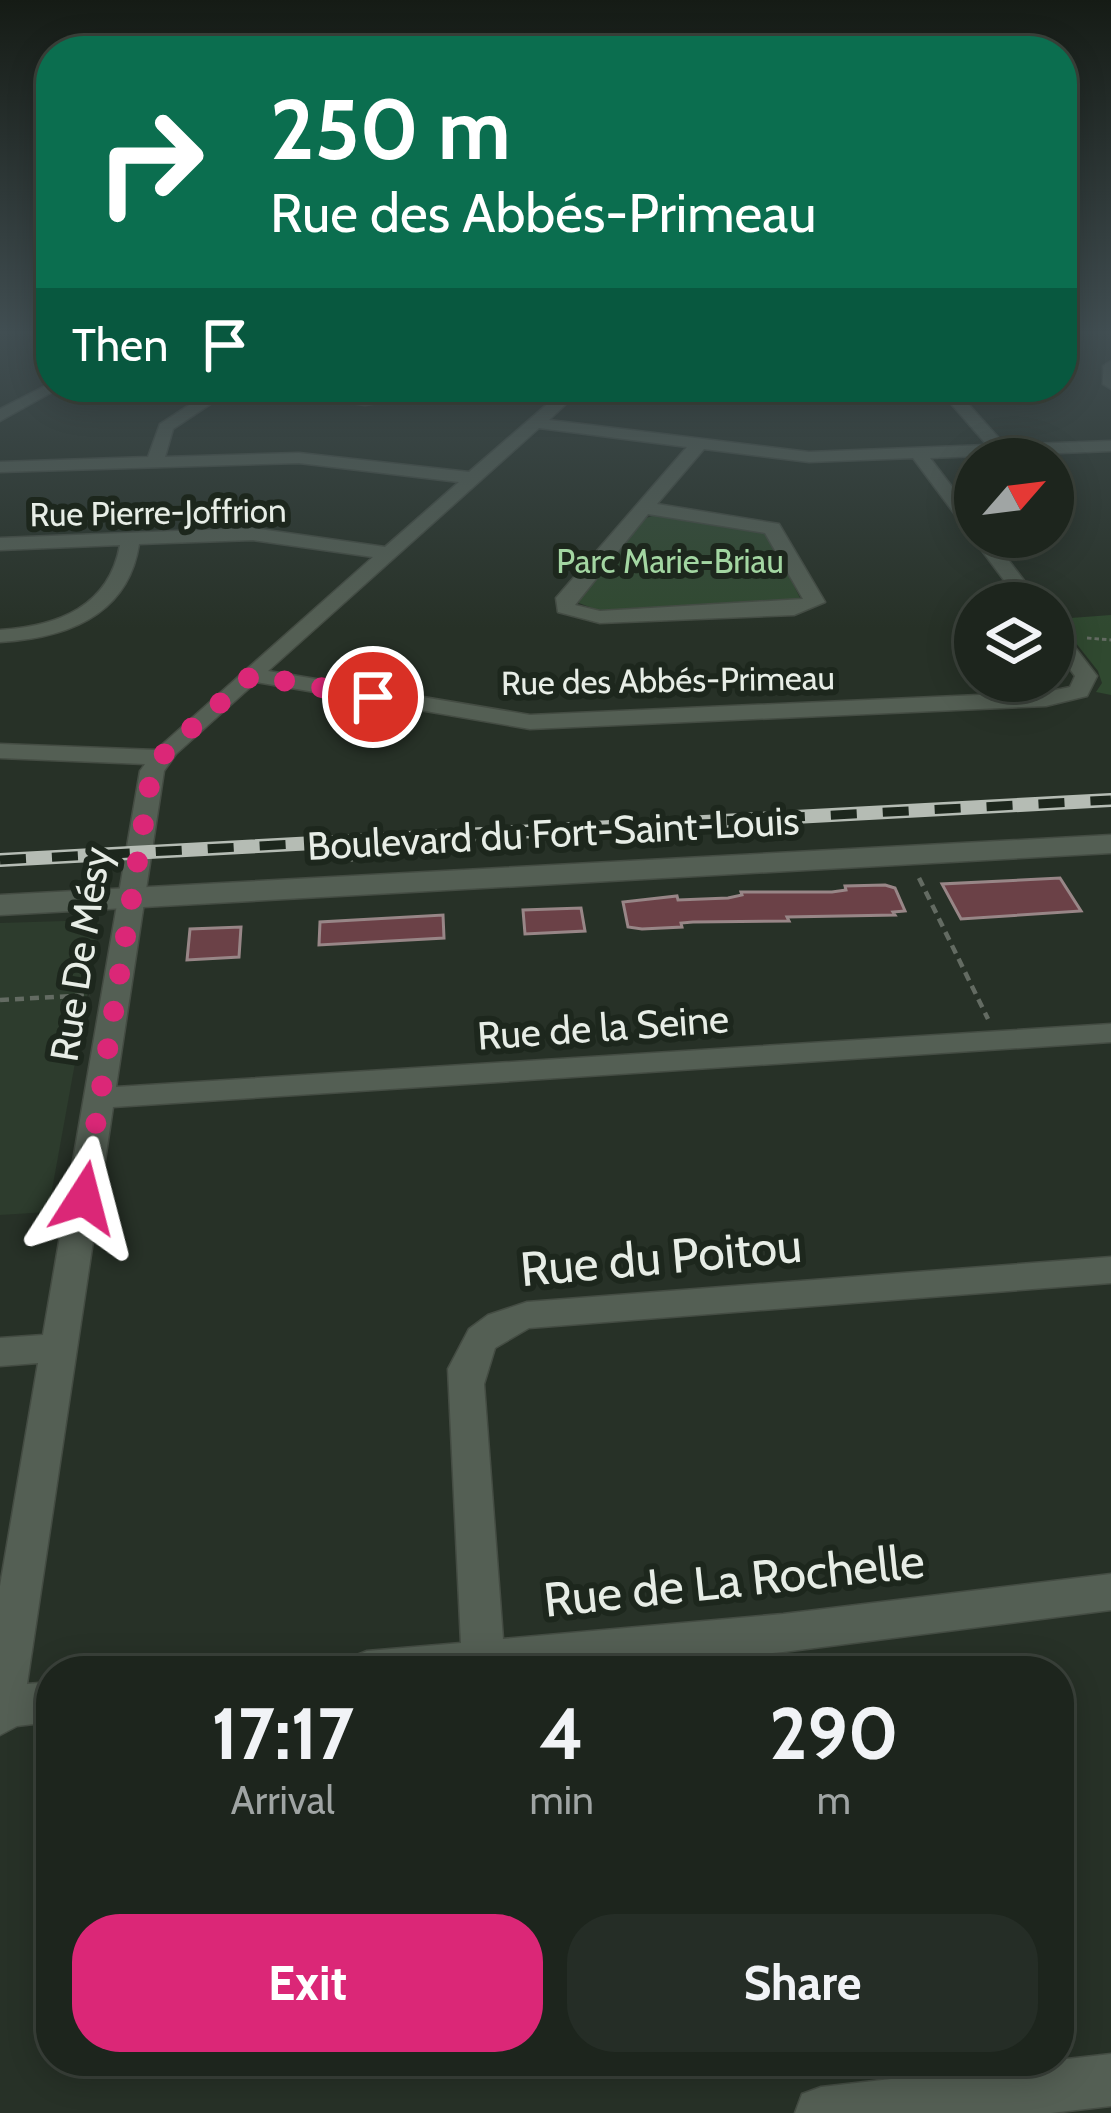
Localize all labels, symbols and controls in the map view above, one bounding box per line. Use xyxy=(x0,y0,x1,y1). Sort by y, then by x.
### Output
text: 250 m xyxy=(270,78,511,180)
icon: right xyxy=(72,84,228,240)
text: Rue des Abbés-Primeau xyxy=(270,180,816,246)
icon: arrive xyxy=(192,312,258,378)
text: Then xyxy=(72,318,168,372)
north arrow xyxy=(954,438,1074,558)
map controls xyxy=(954,438,1074,702)
street label: Rue Pierre-Joffrion xyxy=(29,490,287,534)
park label: Parc Marie-Briau xyxy=(556,541,784,581)
button: layers xyxy=(954,582,1074,702)
pin xyxy=(322,646,424,748)
street label: Rue des Abbés-Primeau xyxy=(501,657,835,703)
icon: arrive xyxy=(340,664,406,730)
street label: Boulevard du Fort-Saint-Louis xyxy=(306,796,800,870)
street label: Rue De Mésy xyxy=(39,843,121,1064)
street label: Rue de la Seine xyxy=(476,994,730,1060)
position arrow xyxy=(21,1135,147,1261)
street label: Rue du Poitou xyxy=(518,1216,804,1298)
street label: Rue de La Rochelle xyxy=(541,1531,927,1629)
text: 17:17 xyxy=(211,1690,354,1777)
text: 4 xyxy=(539,1690,584,1777)
text: 290 xyxy=(769,1690,899,1777)
text: Arrival xyxy=(231,1776,335,1824)
text: min xyxy=(529,1776,594,1824)
text: m xyxy=(817,1776,851,1824)
button: Exit xyxy=(72,1914,543,2052)
button: Share xyxy=(567,1914,1038,2052)

